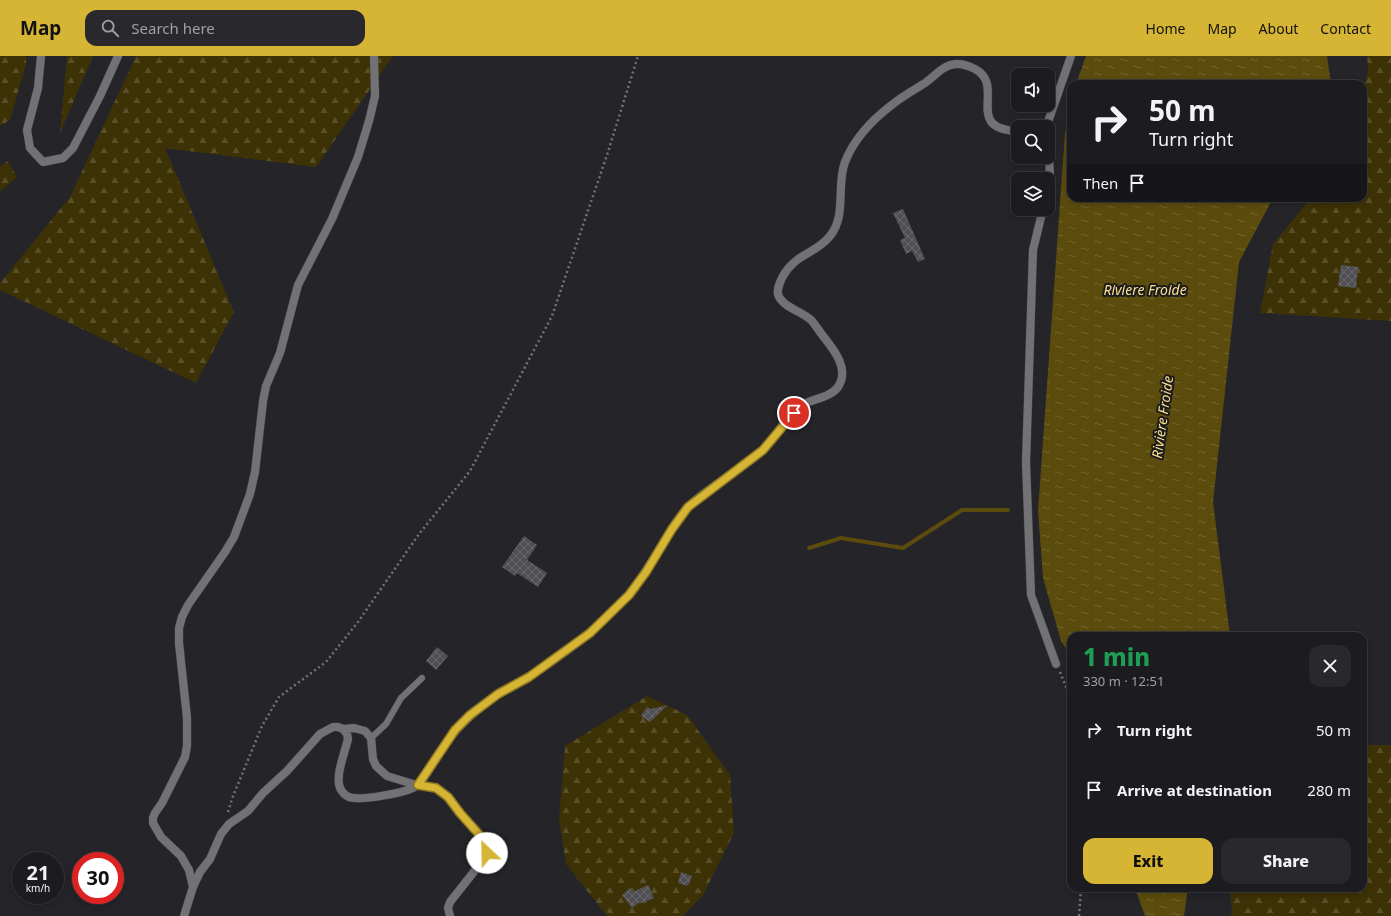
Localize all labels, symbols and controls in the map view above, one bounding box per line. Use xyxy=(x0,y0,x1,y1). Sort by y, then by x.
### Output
search box xyxy=(85,10,365,46)
text: Map xyxy=(20,15,61,41)
icon: search xyxy=(99,17,121,39)
text: Search here xyxy=(131,18,215,38)
text: Home xyxy=(1146,19,1185,38)
text: Map xyxy=(1207,19,1237,38)
text: About xyxy=(1259,19,1298,38)
text: Contact xyxy=(1320,19,1371,38)
map controls xyxy=(1011,68,1055,216)
button: sound xyxy=(1011,68,1055,112)
text: 50 m xyxy=(1149,91,1216,129)
icon: right xyxy=(1083,96,1135,148)
button: search xyxy=(1011,120,1055,164)
text: Turn right xyxy=(1149,127,1233,151)
button: layers xyxy=(1011,172,1055,216)
icon: arrive xyxy=(1126,172,1148,194)
text: Then xyxy=(1083,173,1118,193)
water label: Riviere Froide xyxy=(1103,280,1187,299)
water label: Rivière Froide xyxy=(1147,374,1177,460)
pin xyxy=(777,396,811,430)
icon: arrive xyxy=(783,402,805,424)
text: 1 min xyxy=(1083,640,1150,673)
button: close xyxy=(1309,645,1351,687)
text: 330 m · 12:51 xyxy=(1083,672,1164,690)
icon: right xyxy=(1083,719,1105,741)
text: Turn right xyxy=(1117,720,1192,740)
text: 50 m xyxy=(1316,720,1351,740)
icon: arrive xyxy=(1083,779,1105,801)
text: Arrive at destination xyxy=(1117,780,1272,800)
text: 280 m xyxy=(1307,780,1351,800)
position arrow xyxy=(466,832,508,874)
button: Exit xyxy=(1083,838,1213,884)
button: Share xyxy=(1221,838,1351,884)
speed limit sign: 30 xyxy=(72,852,124,904)
text: 21 xyxy=(27,859,49,886)
text: km/h xyxy=(26,881,50,895)

